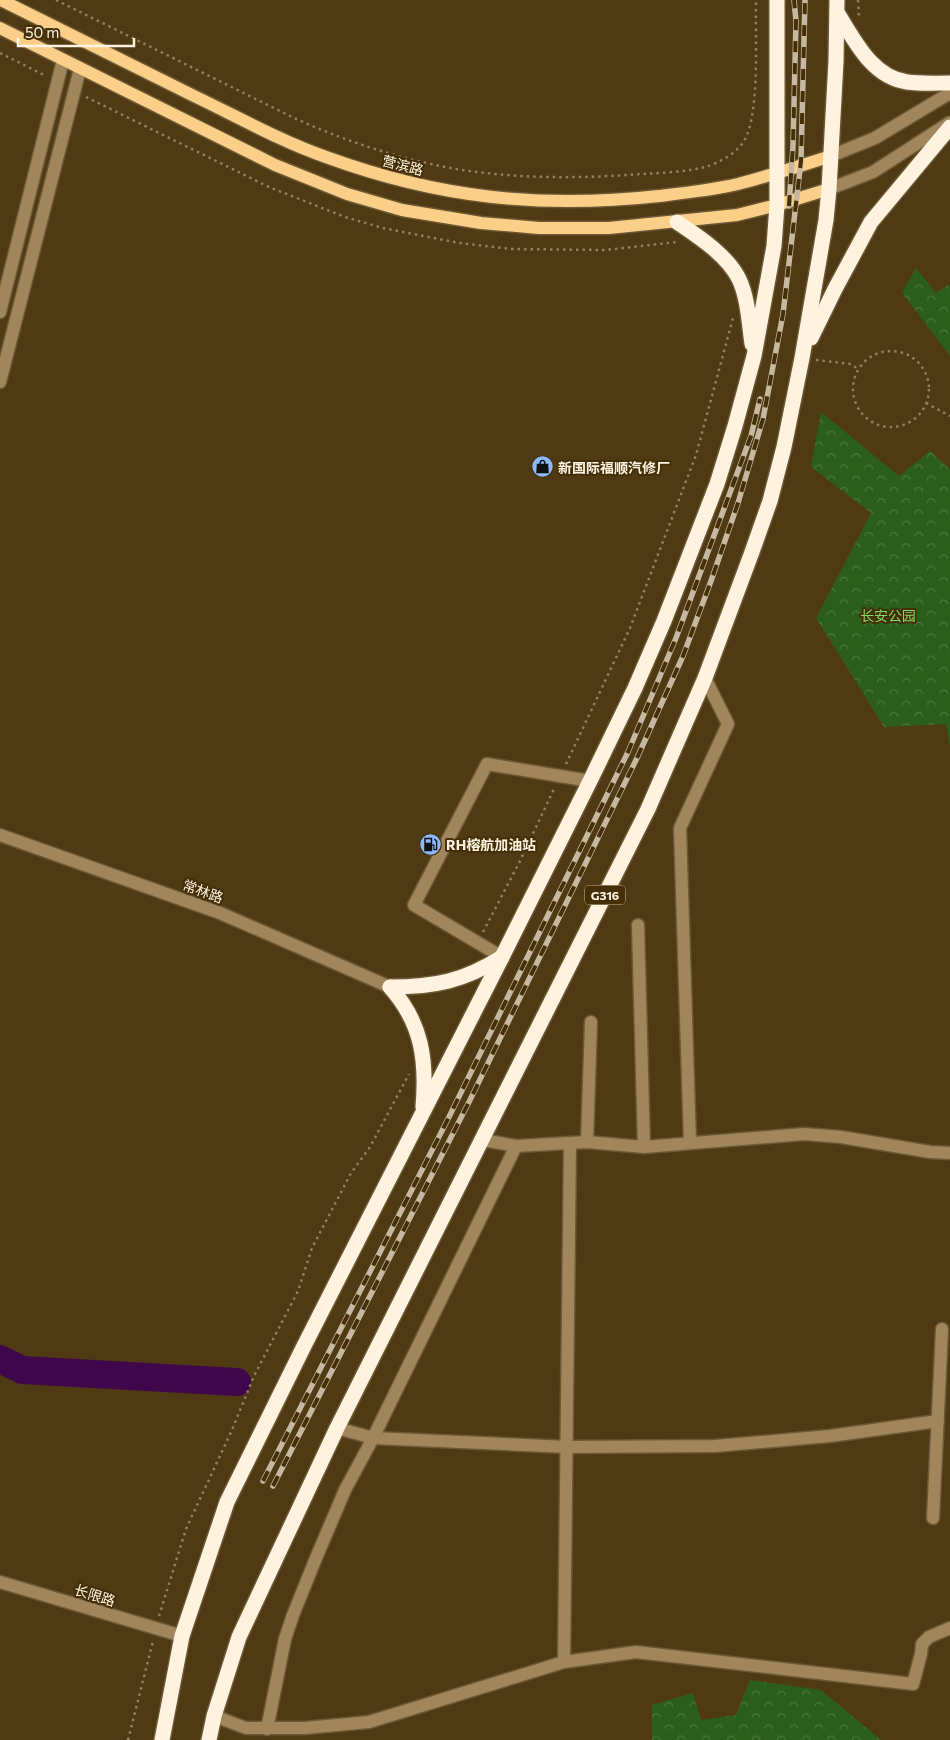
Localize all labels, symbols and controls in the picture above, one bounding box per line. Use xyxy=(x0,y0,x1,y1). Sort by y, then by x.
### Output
scale bar xyxy=(18,15,134,47)
text: 50 m xyxy=(25,23,59,41)
street label: 营滨路 xyxy=(381,151,425,179)
shop icon: 新国际福顺汽修厂 xyxy=(530,455,554,479)
place label: 新国际福顺汽修厂 xyxy=(558,459,670,476)
park label: 长安公园 xyxy=(860,607,916,624)
fuel station icon: RH榕航加油站 xyxy=(418,832,442,856)
place label: RH榕航加油站 xyxy=(446,836,536,853)
street label: 常林路 xyxy=(180,876,226,906)
road number: G316 xyxy=(585,886,625,904)
street label: 长限路 xyxy=(72,1581,118,1609)

